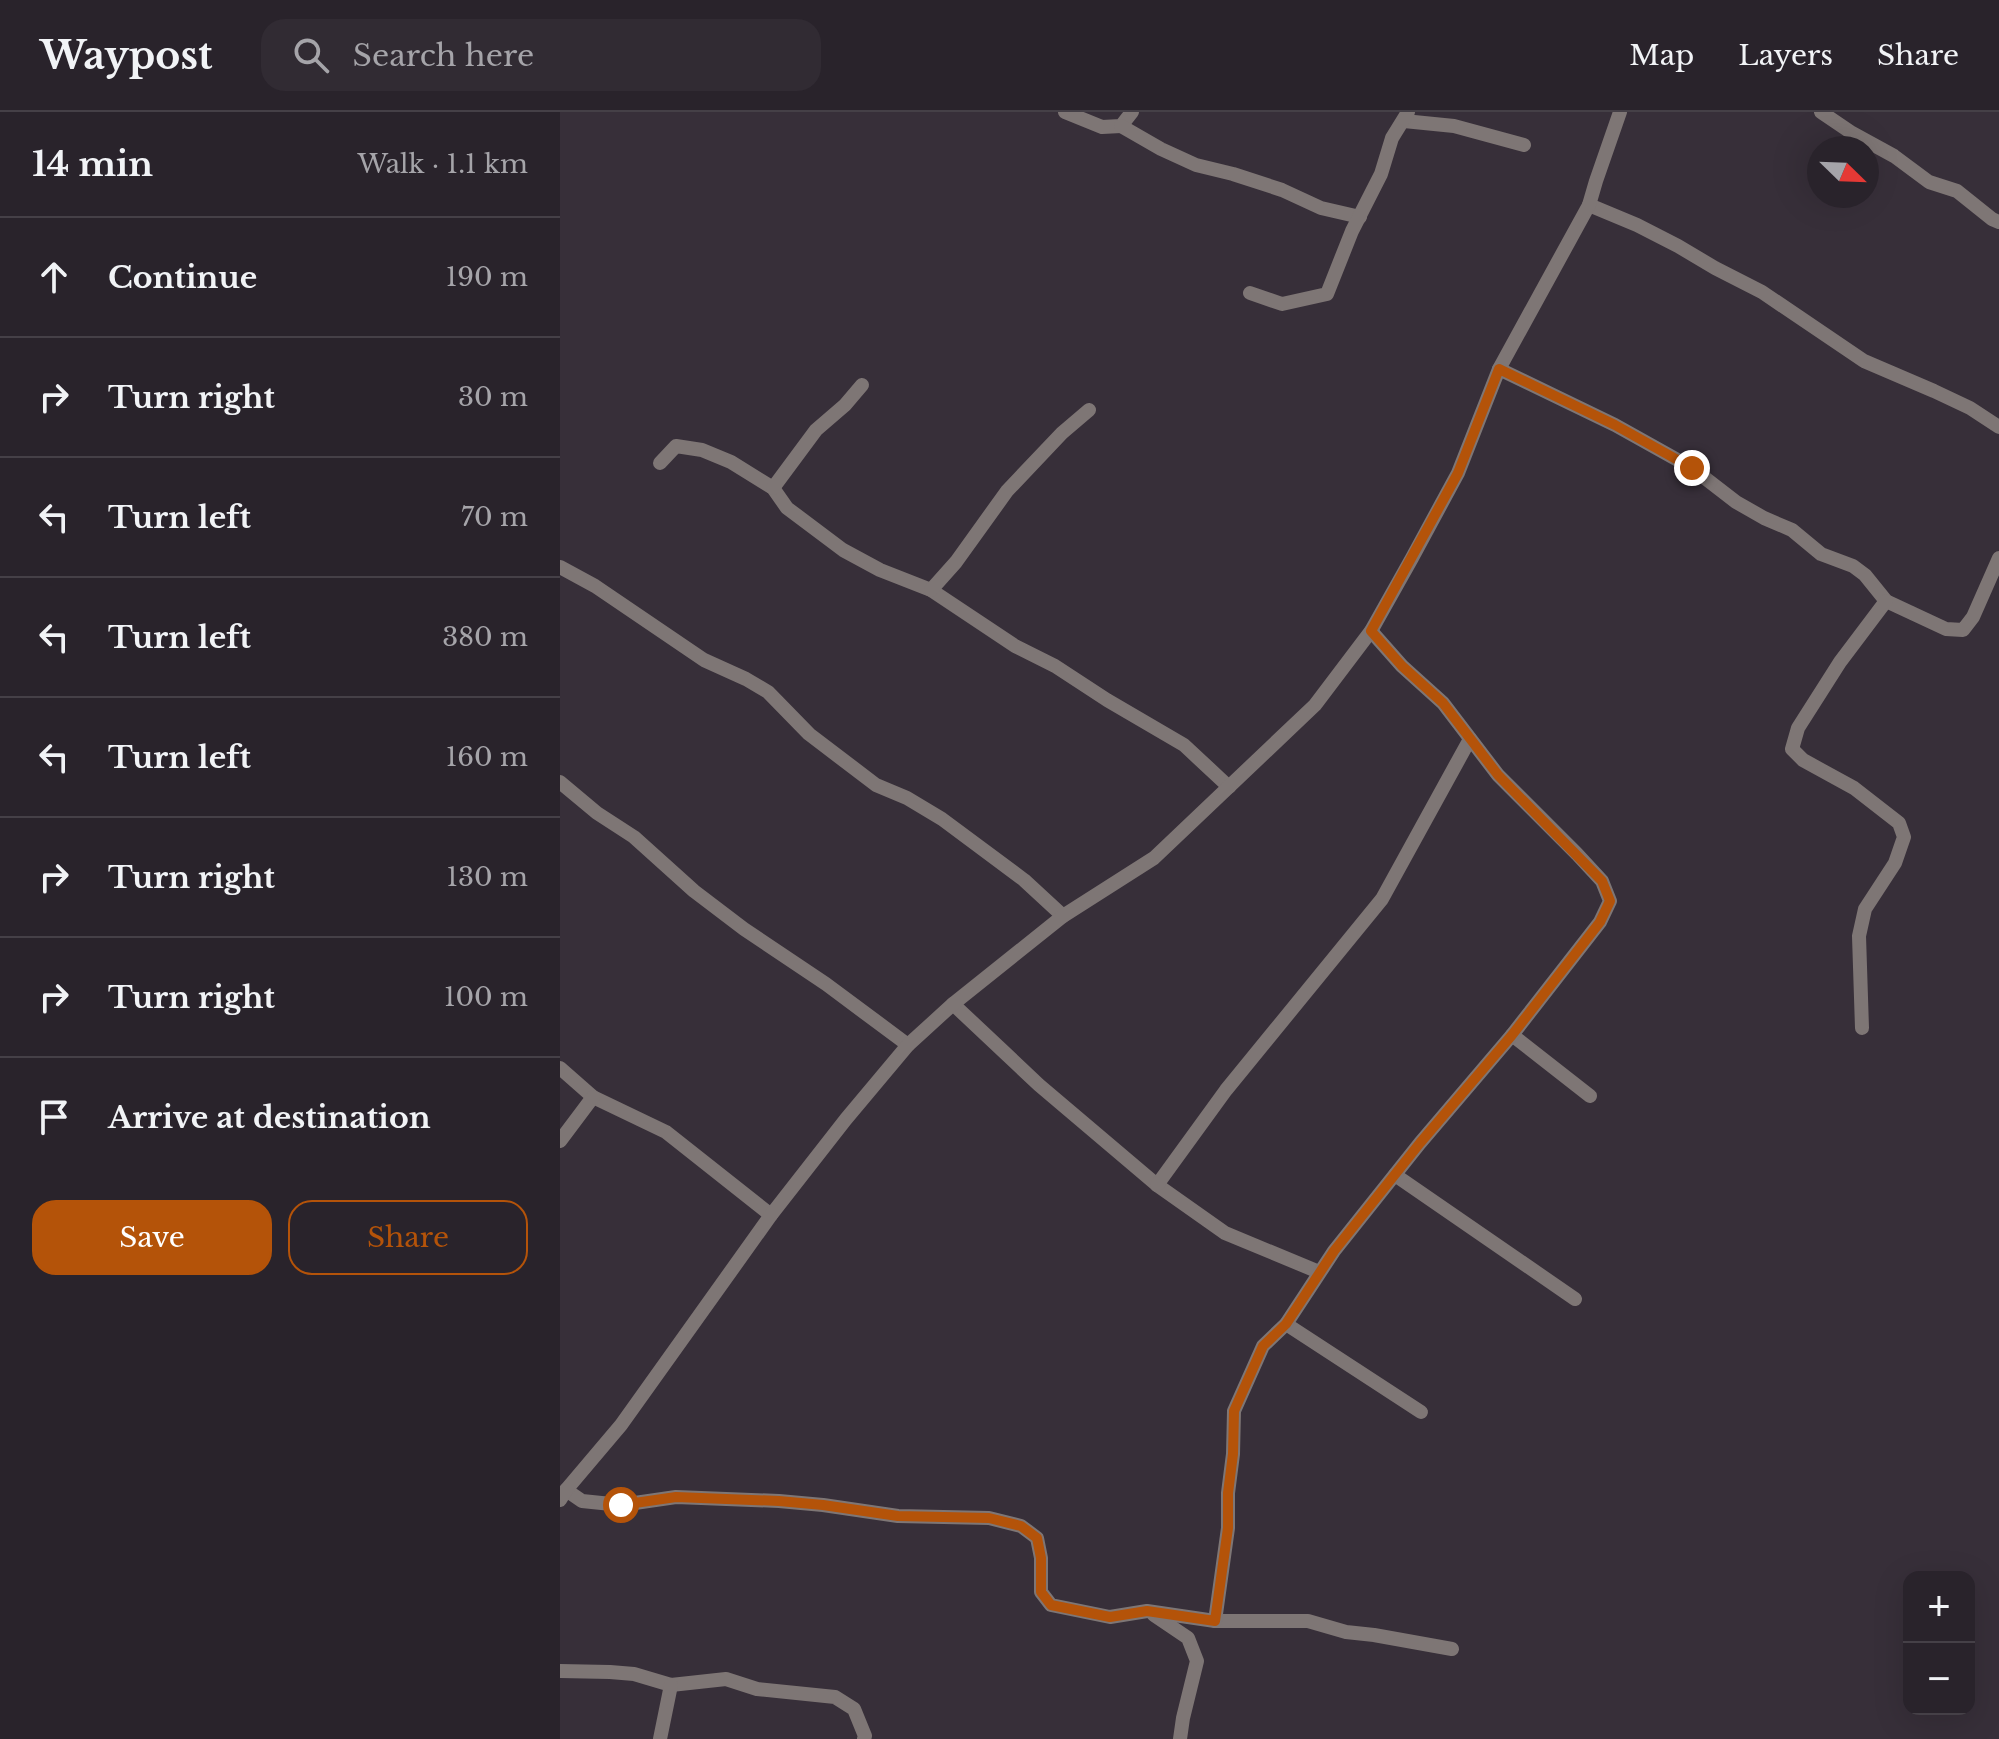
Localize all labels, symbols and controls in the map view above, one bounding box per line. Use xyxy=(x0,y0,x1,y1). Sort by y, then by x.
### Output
search box xyxy=(261,19,821,91)
text: Waypost xyxy=(40,32,213,79)
icon: search xyxy=(289,33,333,77)
text: Search here xyxy=(353,37,534,74)
text: Map xyxy=(1629,38,1694,73)
text: Layers xyxy=(1738,38,1833,73)
text: Share xyxy=(1877,38,1959,73)
north arrow xyxy=(1807,136,1879,208)
text: 14 min xyxy=(32,143,153,185)
text: Walk · 1.1 km xyxy=(357,148,528,180)
icon: ahead xyxy=(32,255,76,299)
text: Continue xyxy=(108,259,257,296)
text: 190 m xyxy=(446,261,528,293)
icon: right xyxy=(32,375,76,419)
text: Turn right xyxy=(108,379,275,416)
text: 30 m xyxy=(458,381,528,413)
route end xyxy=(1674,450,1710,486)
icon: left xyxy=(32,495,76,539)
text: Turn left xyxy=(108,499,251,536)
text: 70 m xyxy=(461,501,528,533)
icon: left xyxy=(32,615,76,659)
text: Turn left xyxy=(108,619,251,656)
text: 380 m xyxy=(442,621,528,653)
icon: left xyxy=(32,735,76,779)
text: Turn left xyxy=(108,739,251,776)
text: 160 m xyxy=(446,741,528,773)
icon: right xyxy=(32,855,76,899)
text: Turn right xyxy=(108,859,275,896)
text: 130 m xyxy=(446,861,528,893)
icon: right xyxy=(32,975,76,1019)
text: Turn right xyxy=(108,979,275,1016)
text: 100 m xyxy=(444,981,528,1013)
icon: arrive xyxy=(32,1095,76,1139)
text: Arrive at destination xyxy=(108,1099,431,1136)
button: Save xyxy=(32,1200,272,1275)
button: Share xyxy=(288,1200,528,1275)
route start xyxy=(603,1487,639,1523)
map controls xyxy=(1903,1571,1975,1715)
button: + xyxy=(1903,1571,1975,1643)
button: − xyxy=(1903,1643,1975,1715)

